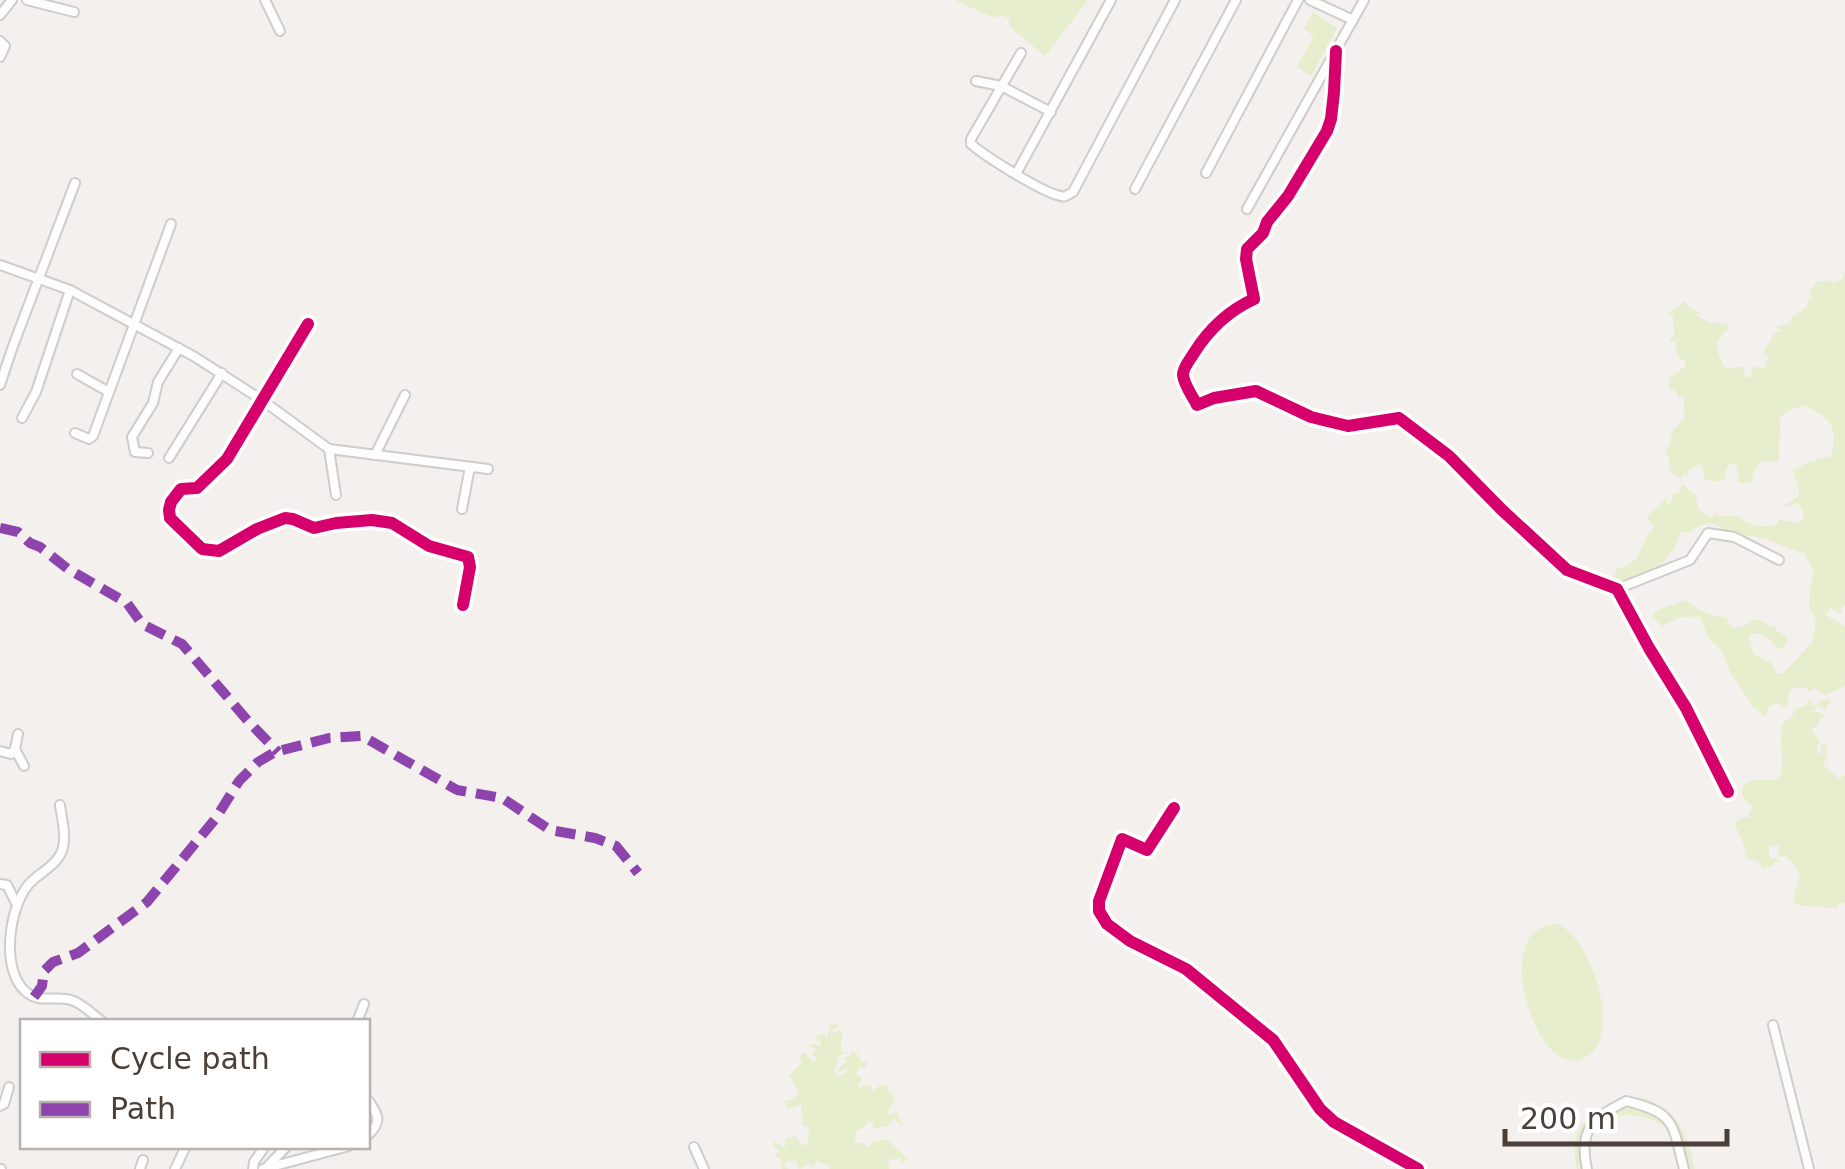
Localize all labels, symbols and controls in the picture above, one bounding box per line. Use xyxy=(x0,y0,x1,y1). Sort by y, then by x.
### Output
legend xyxy=(20,1019,370,1149)
text: Cycle path xyxy=(110,1041,270,1076)
scale bar xyxy=(1505,1084,1728,1146)
text: Path xyxy=(110,1091,176,1126)
text: 200 m xyxy=(1520,1101,1616,1136)

